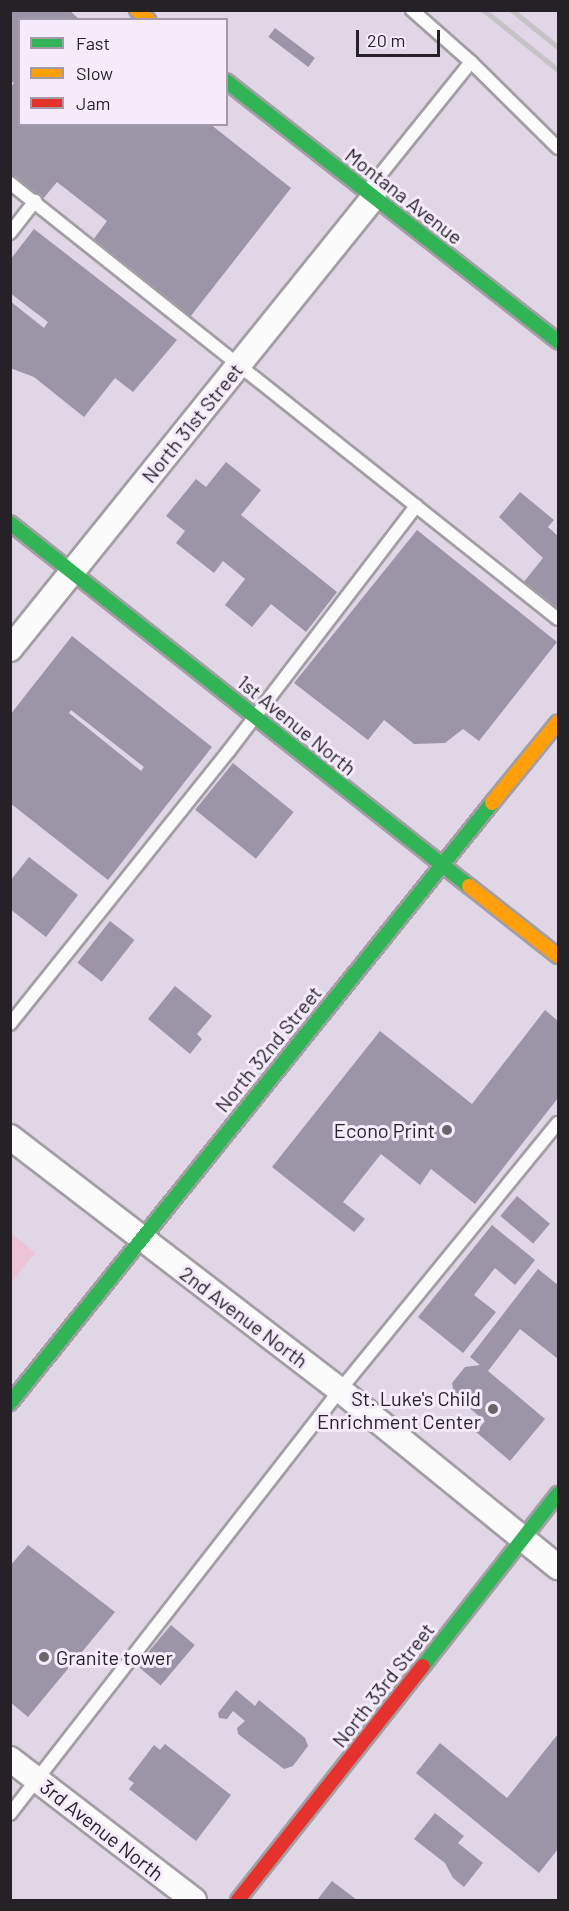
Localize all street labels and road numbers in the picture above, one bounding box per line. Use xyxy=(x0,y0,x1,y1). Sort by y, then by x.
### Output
street label: Montana Avenue xyxy=(341,143,467,249)
street label: North 31st Street xyxy=(137,358,247,488)
street label: 1st Avenue North xyxy=(233,670,361,780)
street label: North 32nd Street xyxy=(210,981,326,1117)
street label: 2nd Avenue North xyxy=(175,1261,313,1373)
street label: North 33rd Street xyxy=(327,1618,439,1752)
street label: 3rd Avenue North xyxy=(36,1774,168,1886)

